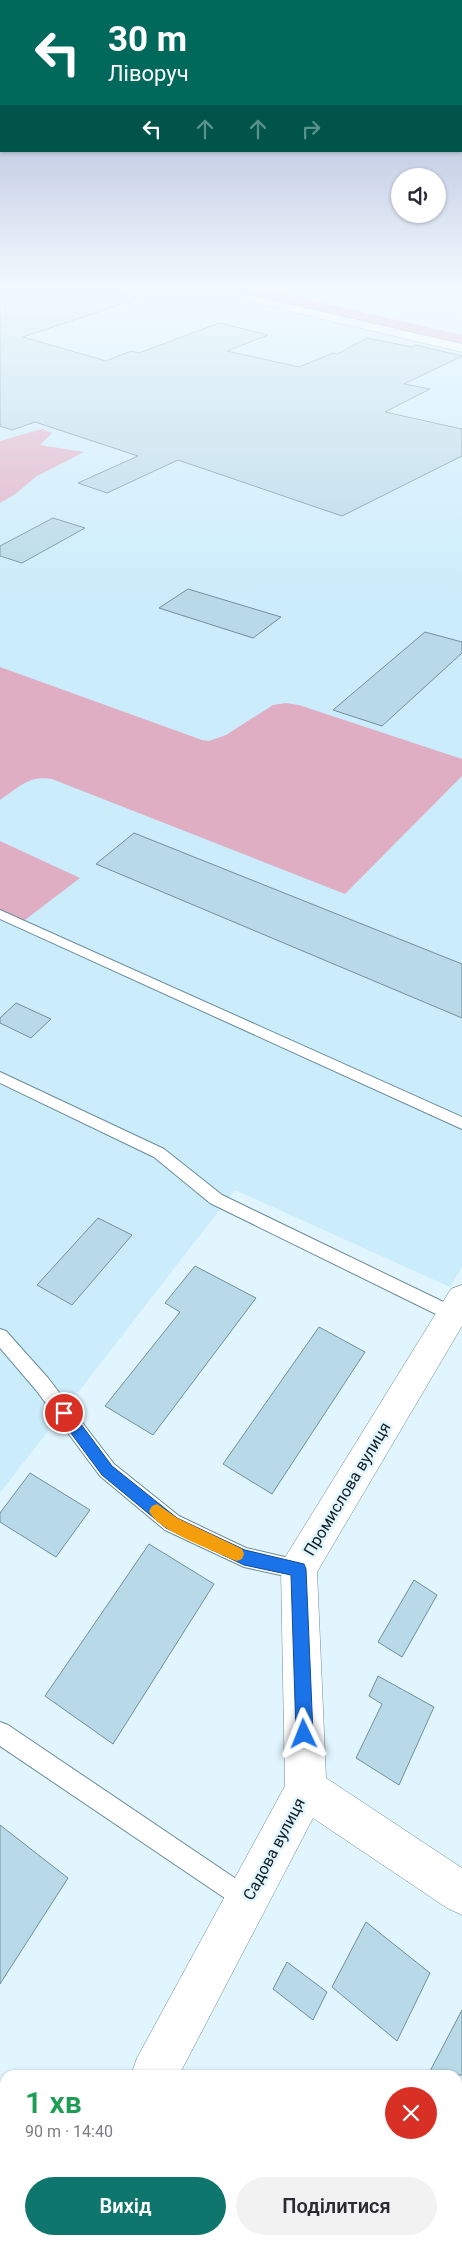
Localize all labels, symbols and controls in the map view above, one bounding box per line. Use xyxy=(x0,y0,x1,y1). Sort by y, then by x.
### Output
text: 30 m xyxy=(108,19,187,60)
icon: left xyxy=(25,20,90,85)
text: Ліворуч xyxy=(108,61,189,86)
icon: left xyxy=(138,115,166,143)
icon: ahead xyxy=(191,115,219,143)
icon: ahead xyxy=(244,115,272,143)
icon: right xyxy=(297,115,325,143)
map controls xyxy=(391,168,446,223)
button: sound xyxy=(391,168,446,223)
pin xyxy=(43,1392,85,1434)
icon: arrive xyxy=(50,1399,78,1427)
street label: Промислова вулиця xyxy=(300,1419,394,1559)
position arrow xyxy=(277,1707,329,1759)
street label: Садова вулиця xyxy=(239,1795,309,1903)
text: 1 хв xyxy=(25,2085,82,2120)
button: close xyxy=(385,2087,437,2139)
text: 90 m · 14:40 xyxy=(25,2122,113,2141)
button: Вихід xyxy=(25,2177,226,2235)
button: Поділитися xyxy=(236,2177,437,2235)

